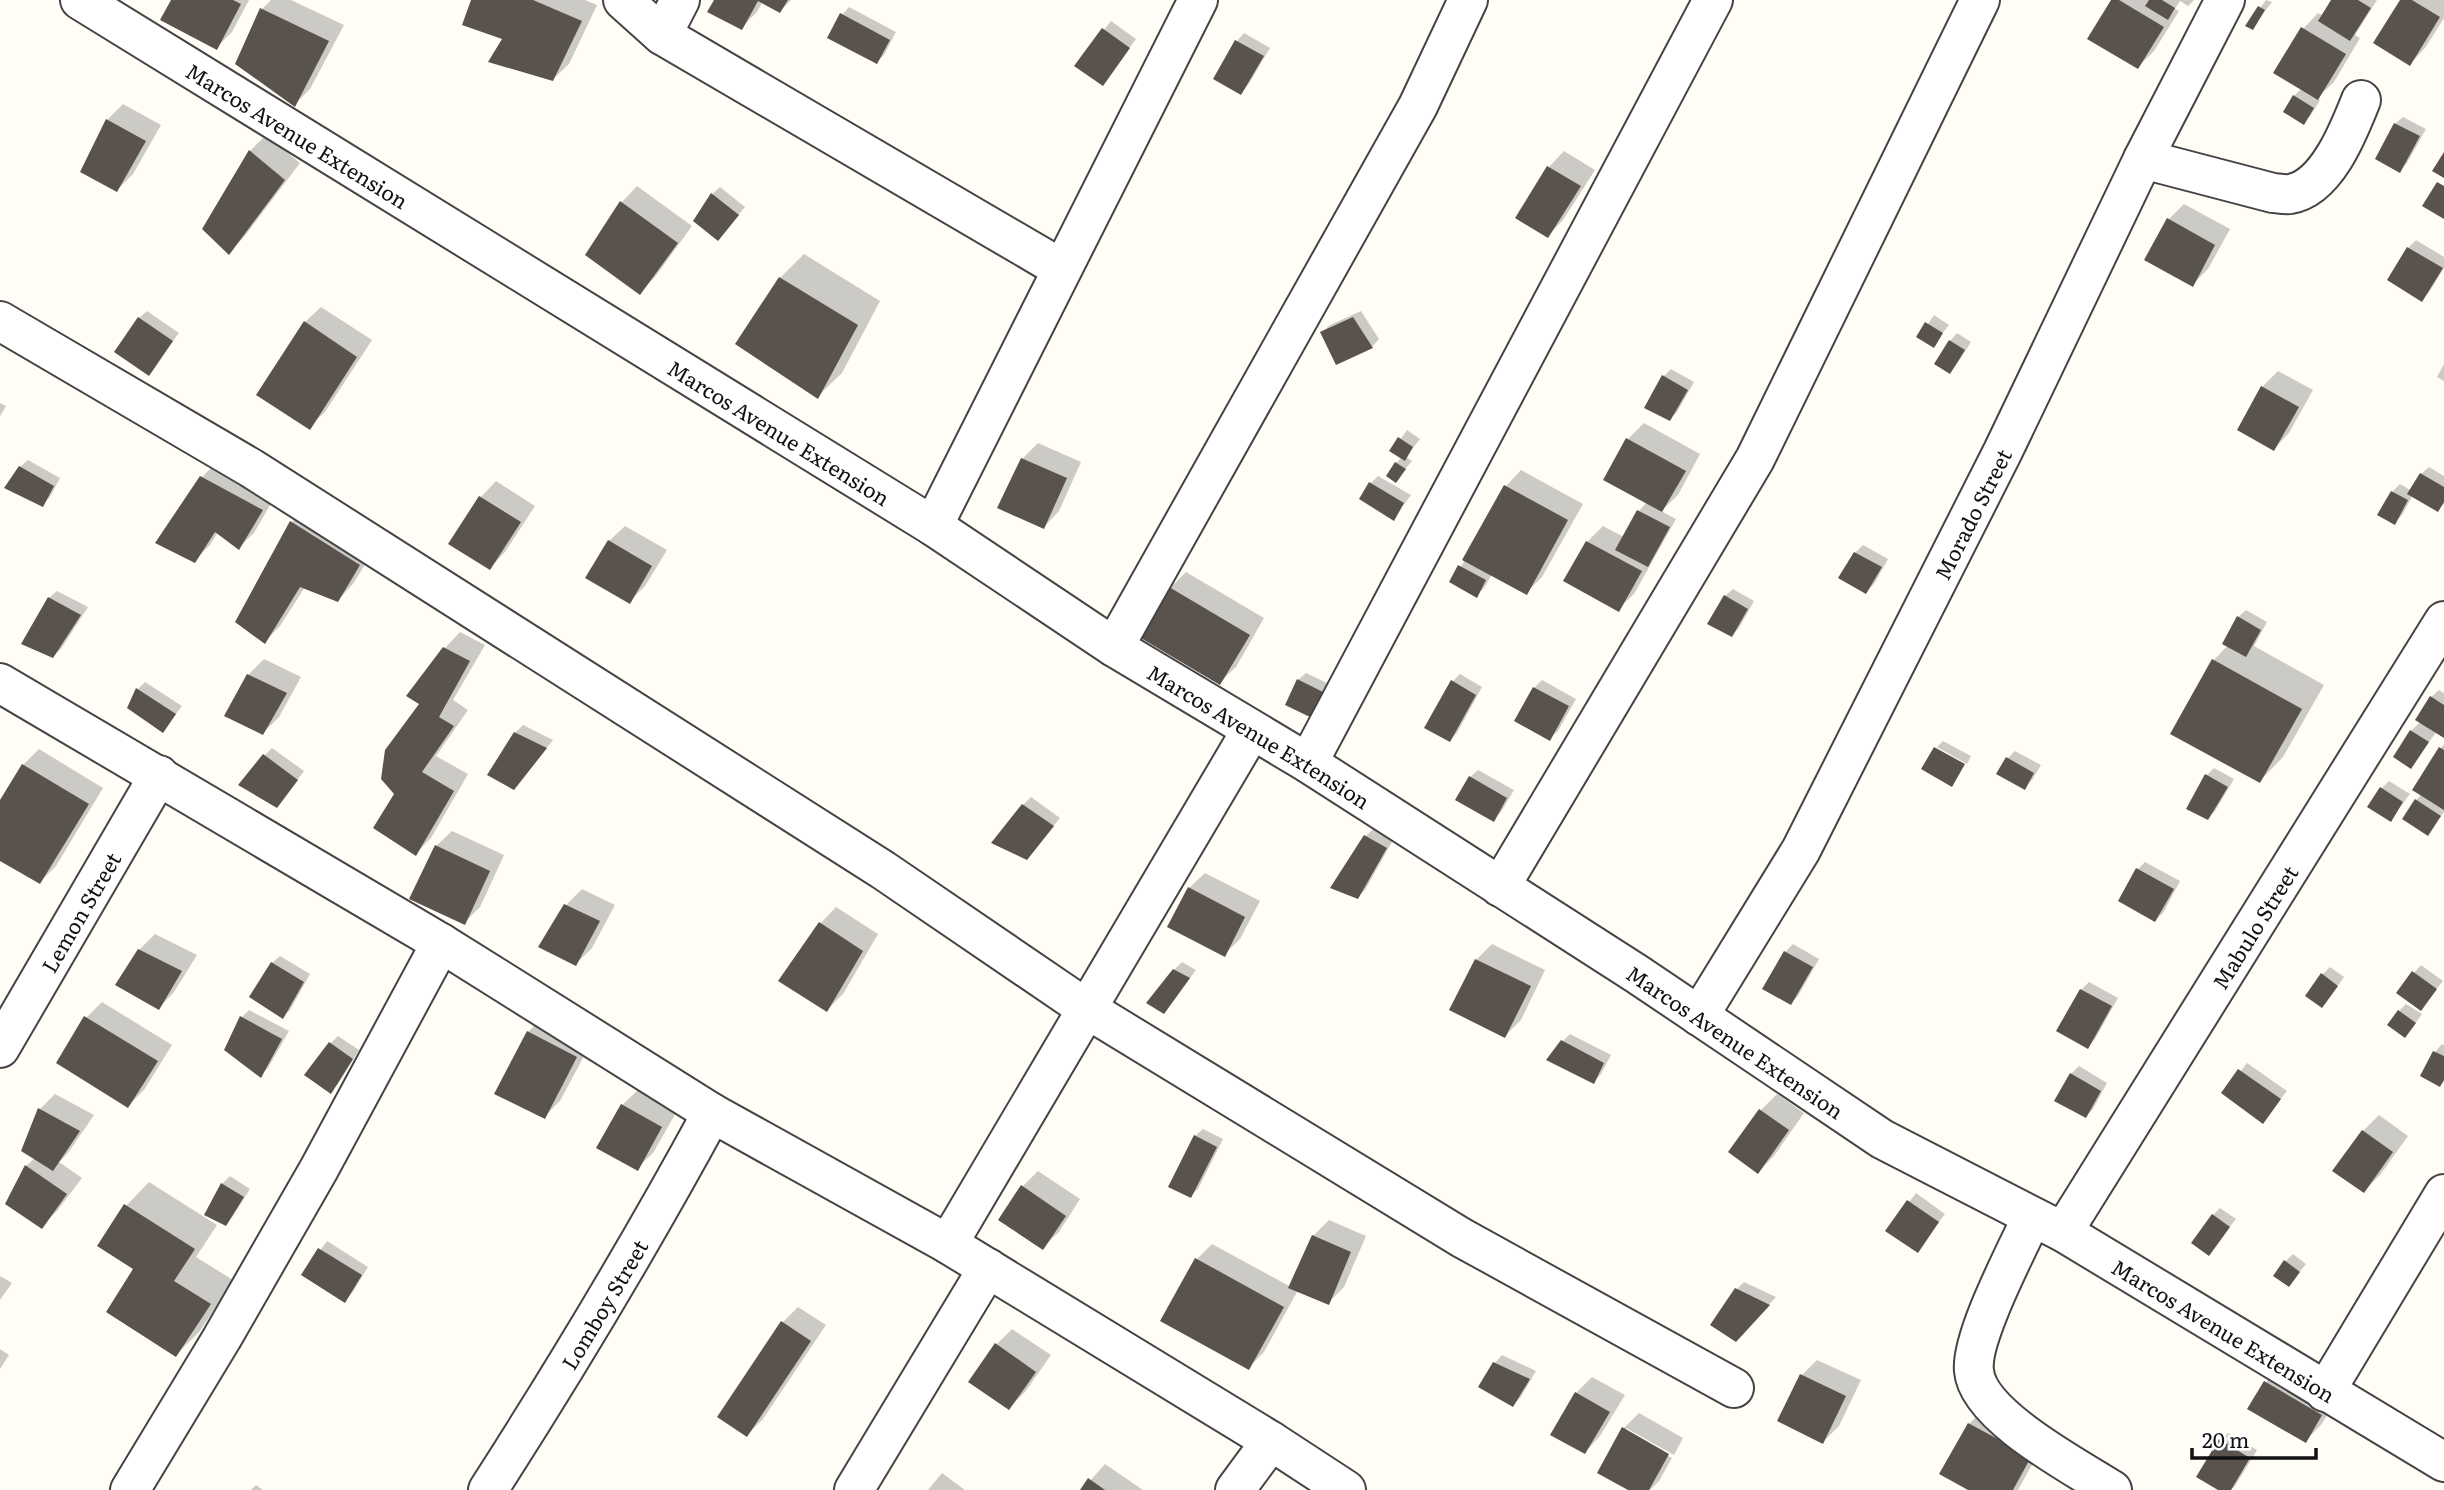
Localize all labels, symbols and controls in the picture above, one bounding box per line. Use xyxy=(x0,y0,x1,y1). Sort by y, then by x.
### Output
street label: Marcos Avenue Extension xyxy=(181,54,415,215)
street label: Marcos Avenue Extension xyxy=(663,351,897,512)
street label: Morado Street xyxy=(1925,442,2018,584)
street label: Marcos Avenue Extension xyxy=(1142,655,1377,815)
street label: Lemon Street xyxy=(32,845,127,977)
street label: Mabulo Street xyxy=(2203,858,2304,994)
street label: Marcos Avenue Extension xyxy=(1621,956,1851,1125)
street label: Lomboy Street xyxy=(552,1232,654,1375)
street label: Marcos Avenue Extension xyxy=(2107,1250,2342,1409)
scale bar xyxy=(2192,1416,2316,1460)
text: 20 m xyxy=(2202,1423,2249,1454)

